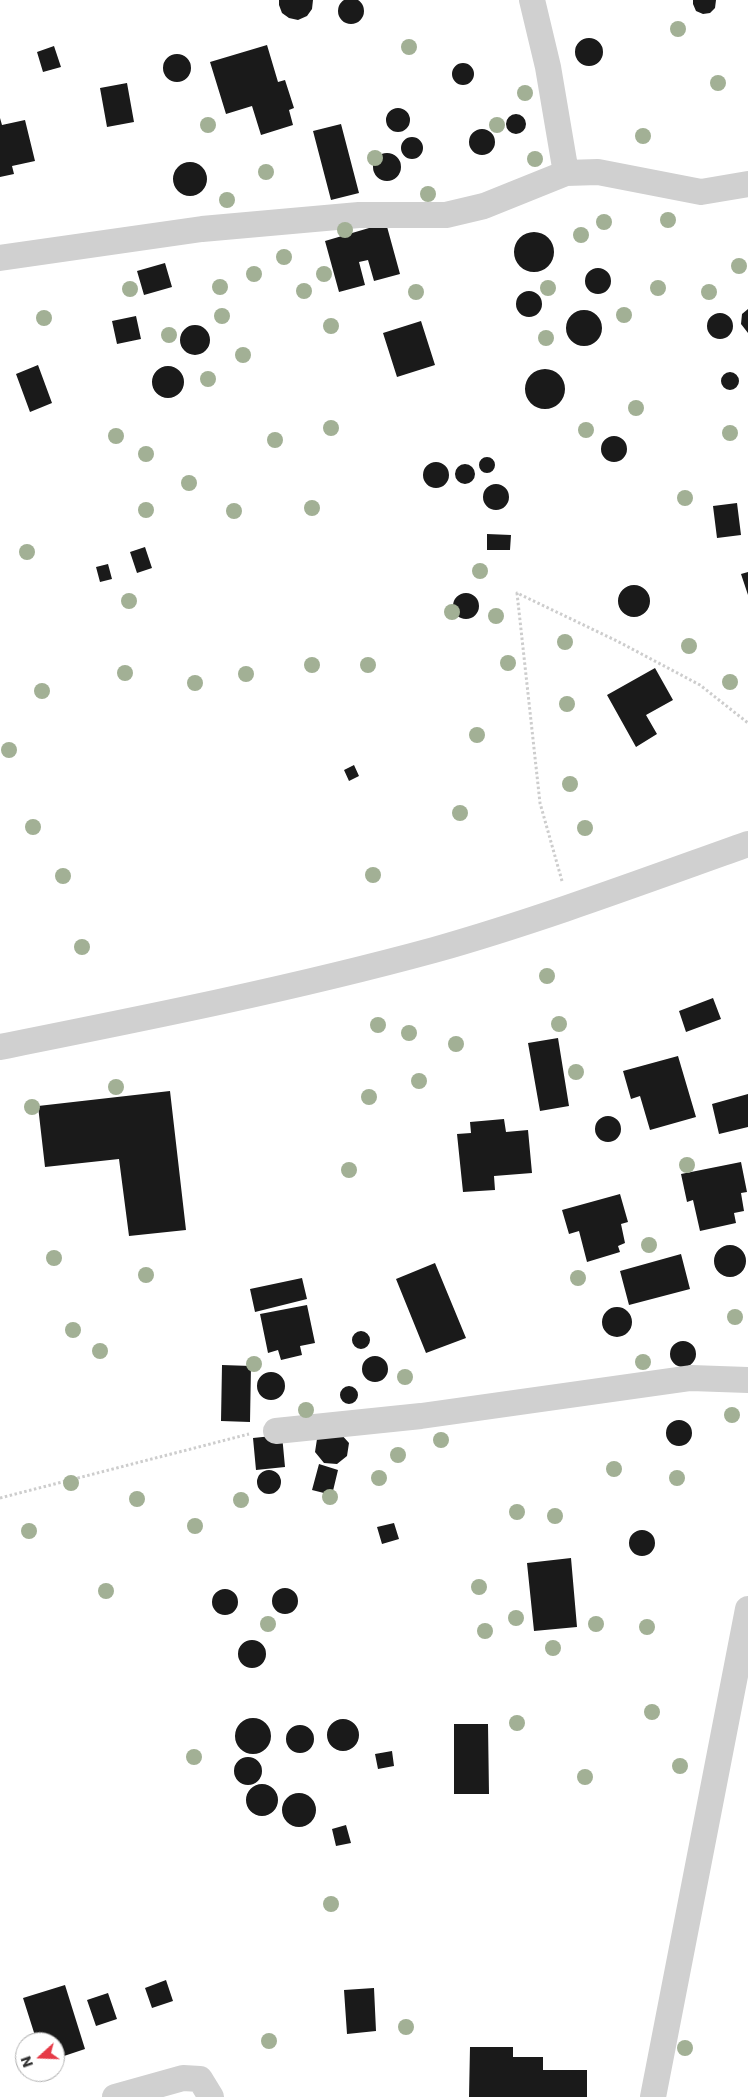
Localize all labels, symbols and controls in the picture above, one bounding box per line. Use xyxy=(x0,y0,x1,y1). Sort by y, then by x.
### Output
north arrow xyxy=(15,2032,65,2082)
text: N xyxy=(16,2053,38,2070)

